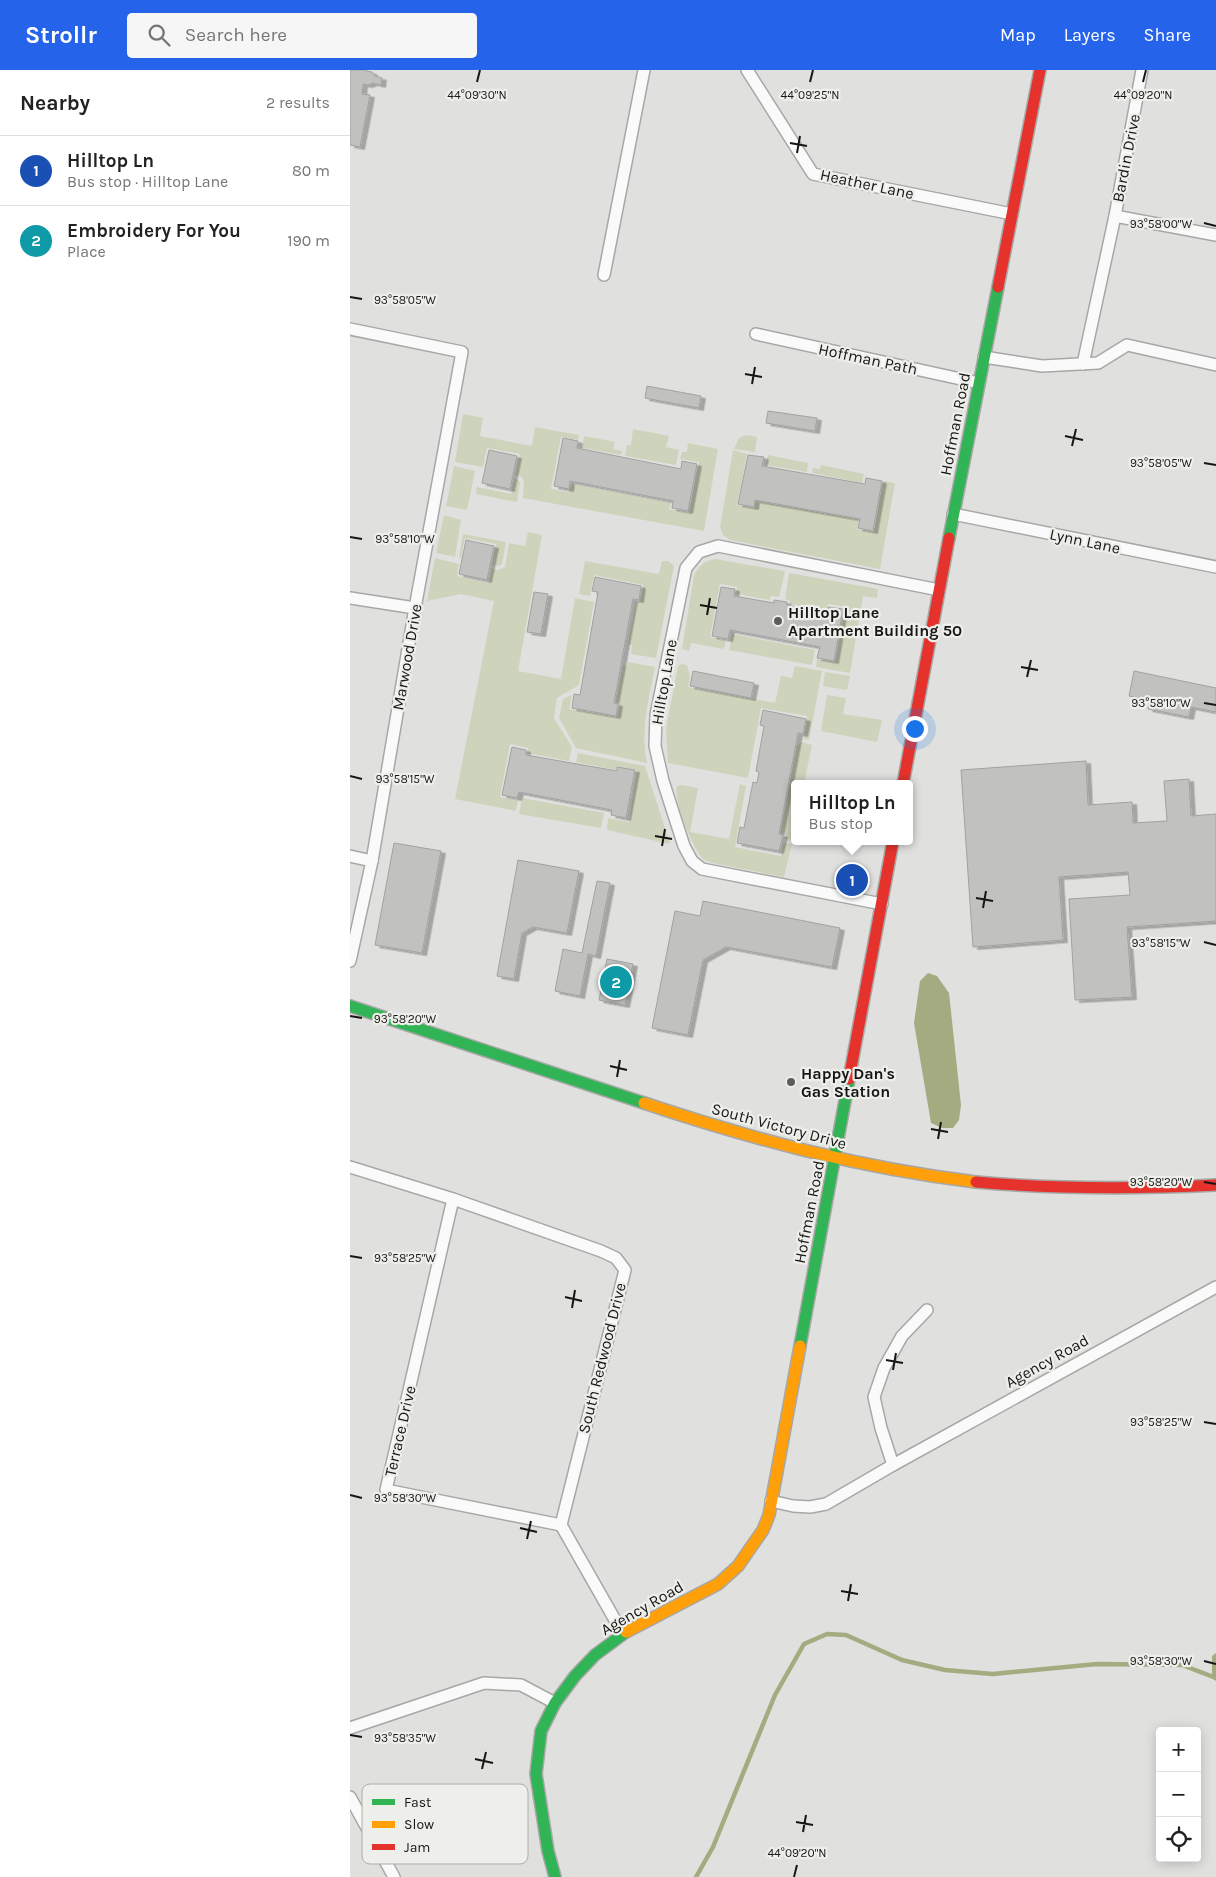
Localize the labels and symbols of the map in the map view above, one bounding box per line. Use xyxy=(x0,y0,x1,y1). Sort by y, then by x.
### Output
text: 44°09'30"N xyxy=(447,88,507,102)
text: 44°09'25"N xyxy=(781,88,839,102)
text: 44°09'20"N xyxy=(1113,88,1173,102)
street label: Bardin Drive xyxy=(1108,112,1144,204)
street label: Heather Lane xyxy=(818,165,916,203)
text: 93°58'00"W xyxy=(1130,217,1193,231)
text: 93°58'05"W xyxy=(374,293,436,307)
street label: Hoffman Path xyxy=(817,339,919,379)
street label: Hoffman Road xyxy=(936,371,974,477)
text: 93°58'05"W xyxy=(1130,456,1192,470)
street label: Lynn Lane xyxy=(1048,524,1122,558)
text: 93°58'10"W xyxy=(375,532,435,546)
street label: Marwood Drive xyxy=(388,602,426,712)
place label: Hilltop Lane Apartment Building 50 xyxy=(788,603,962,640)
marker: Hilltop Lane Apartment Building 50 xyxy=(772,615,784,627)
street label: Hilltop Lane xyxy=(647,638,681,726)
text: 93°58'10"W xyxy=(1131,696,1191,710)
your location xyxy=(902,716,928,742)
text: 93°58'15"W xyxy=(375,772,435,786)
pin: 1 xyxy=(836,861,868,899)
text: 93°58'15"W xyxy=(1131,936,1191,950)
pin: 2 xyxy=(600,963,632,1001)
text: 93°58'20"W xyxy=(374,1012,436,1026)
place label: Happy Dan's Gas Station xyxy=(801,1064,895,1101)
marker: Happy Dan's Gas Station xyxy=(785,1076,797,1088)
street label: South Victory Drive xyxy=(710,1099,848,1153)
street label: Hoffman Road xyxy=(790,1159,828,1265)
text: 93°58'20"W xyxy=(1130,1175,1192,1189)
text: 93°58'25"W xyxy=(374,1251,436,1265)
street label: South Redwood Drive xyxy=(574,1281,630,1435)
street label: Agency Road xyxy=(1002,1330,1092,1392)
street label: Terrace Drive xyxy=(380,1384,420,1478)
text: 93°58'25"W xyxy=(1130,1415,1192,1429)
text: 93°58'30"W xyxy=(374,1491,437,1505)
street label: Agency Road xyxy=(597,1577,687,1639)
text: 93°58'30"W xyxy=(1130,1654,1193,1668)
text: 93°58'35"W xyxy=(374,1731,436,1745)
legend xyxy=(362,1784,528,1864)
text: Fast xyxy=(404,1794,431,1811)
text: Slow xyxy=(404,1816,434,1833)
text: Jam xyxy=(404,1839,430,1856)
text: 44°09'20"N xyxy=(767,1846,827,1860)

